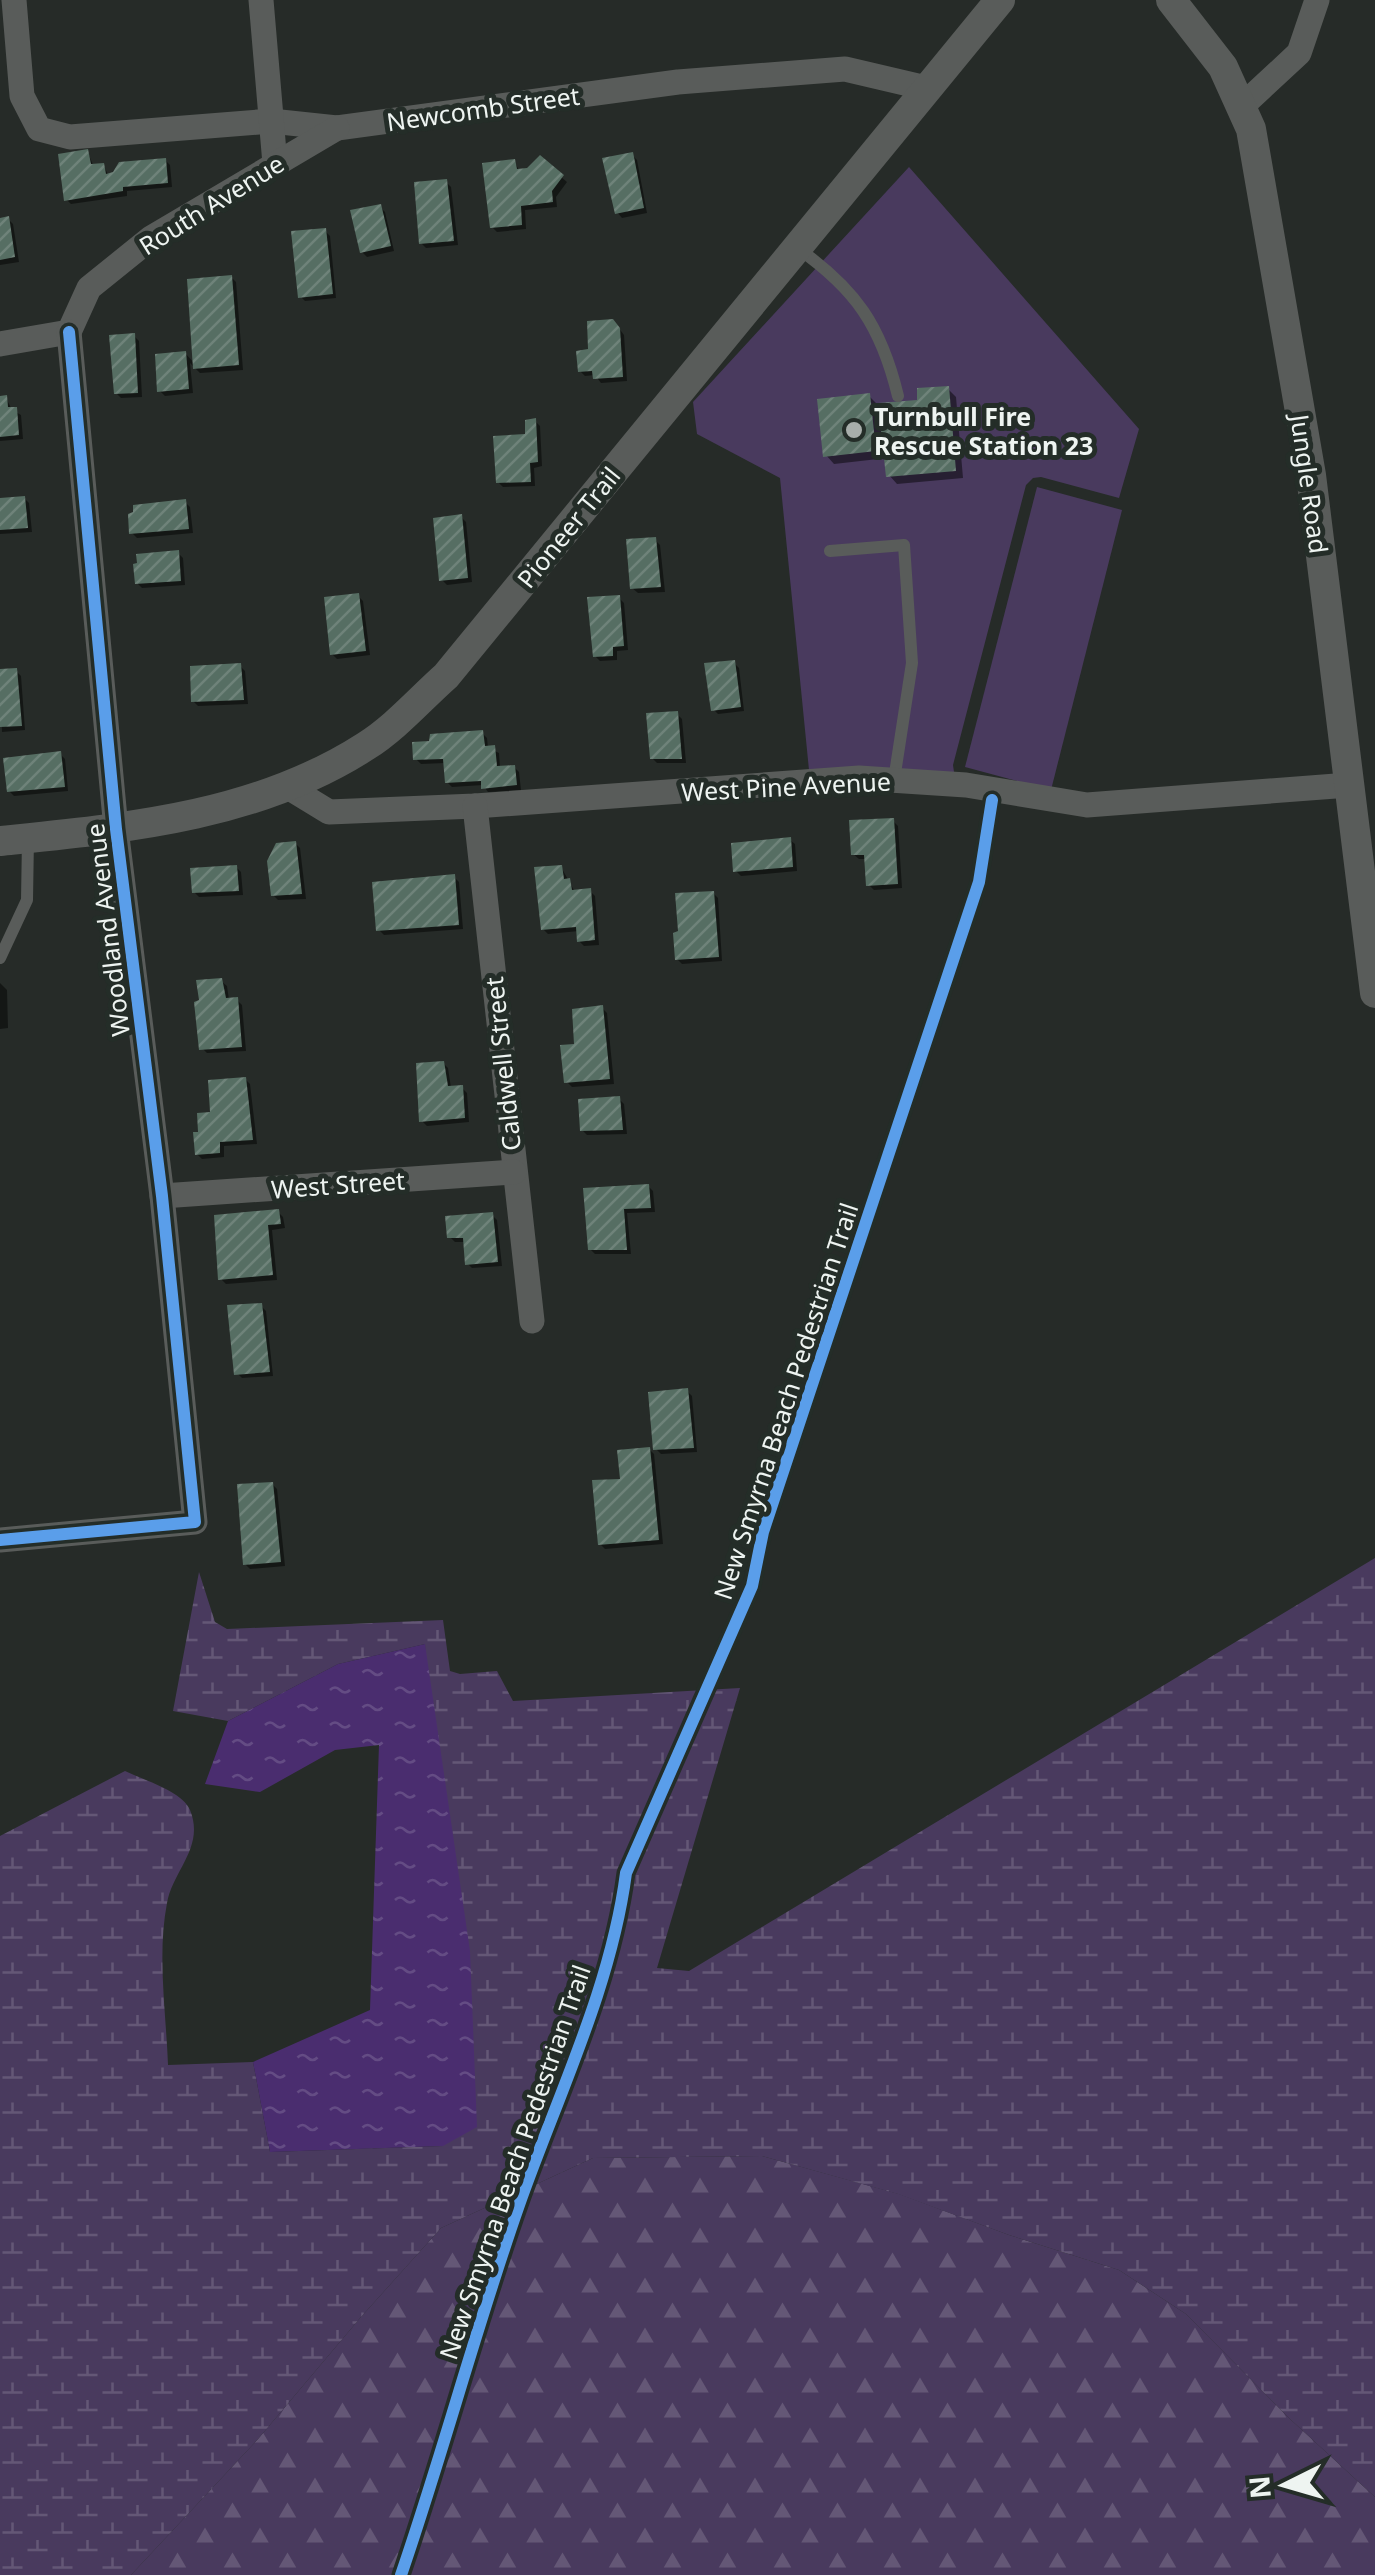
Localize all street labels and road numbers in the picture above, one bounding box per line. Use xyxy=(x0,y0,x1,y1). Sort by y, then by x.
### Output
street label: Newcomb Street xyxy=(384,78,582,138)
street label: Routh Avenue xyxy=(132,146,290,262)
street label: Jungle Road xyxy=(1283,410,1337,556)
street label: Pioneer Trail xyxy=(509,459,627,595)
street label: West Pine Avenue xyxy=(680,764,892,808)
street label: Woodland Avenue xyxy=(77,822,137,1038)
street label: Caldwell Street xyxy=(476,975,528,1153)
street label: West Street xyxy=(270,1162,406,1206)
street label: New Smyrna Beach Pedestrian Trail xyxy=(705,1198,865,1604)
street label: New Smyrna Beach Pedestrian Trail xyxy=(430,1960,598,2364)

